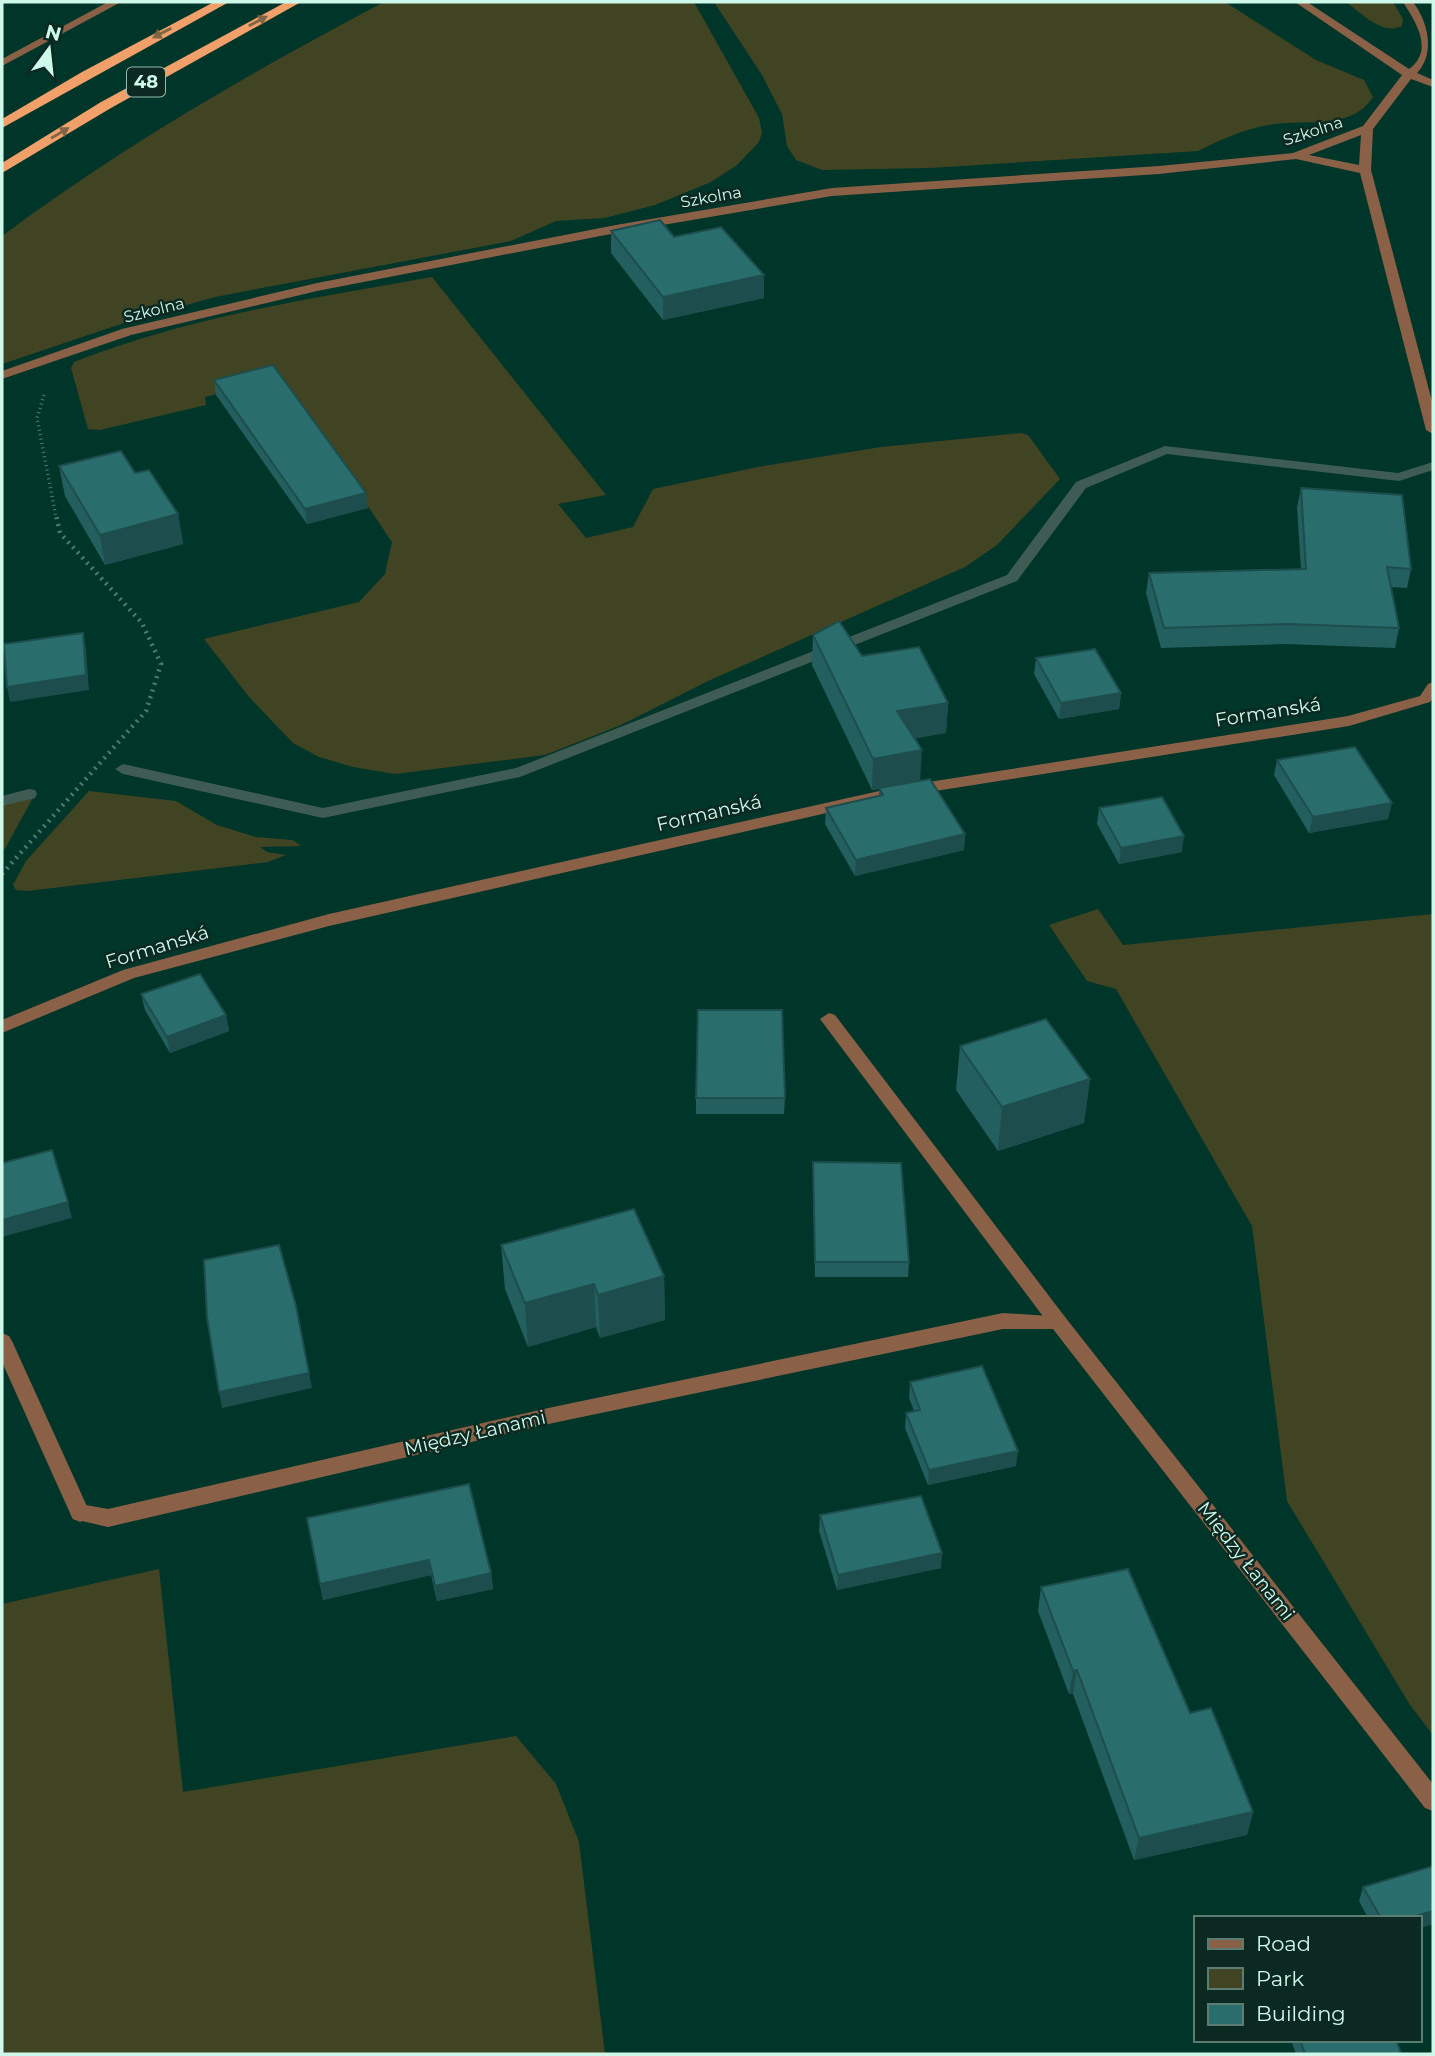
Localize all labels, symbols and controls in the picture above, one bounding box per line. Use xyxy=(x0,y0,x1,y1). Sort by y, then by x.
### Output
north arrow xyxy=(14,14,84,84)
one-way arrow xyxy=(248,16,268,27)
text: N xyxy=(43,20,64,46)
one-way arrow xyxy=(152,27,172,39)
road number: 48 xyxy=(127,68,165,96)
street label: Szkolna xyxy=(1281,112,1345,150)
one-way arrow xyxy=(50,127,69,139)
street label: Szkolna xyxy=(679,182,743,212)
street label: Szkolna xyxy=(122,293,186,327)
street label: Formanská xyxy=(1213,692,1323,732)
street label: Formanská xyxy=(654,790,764,836)
street label: Formanská xyxy=(102,920,212,974)
street label: Między Łanami xyxy=(402,1406,548,1460)
street label: Między Łanami xyxy=(1193,1497,1299,1625)
legend xyxy=(1194,1916,1421,2042)
text: Road xyxy=(1256,1931,1311,1956)
text: Park xyxy=(1256,1966,1304,1991)
text: Building xyxy=(1256,2001,1346,2026)

